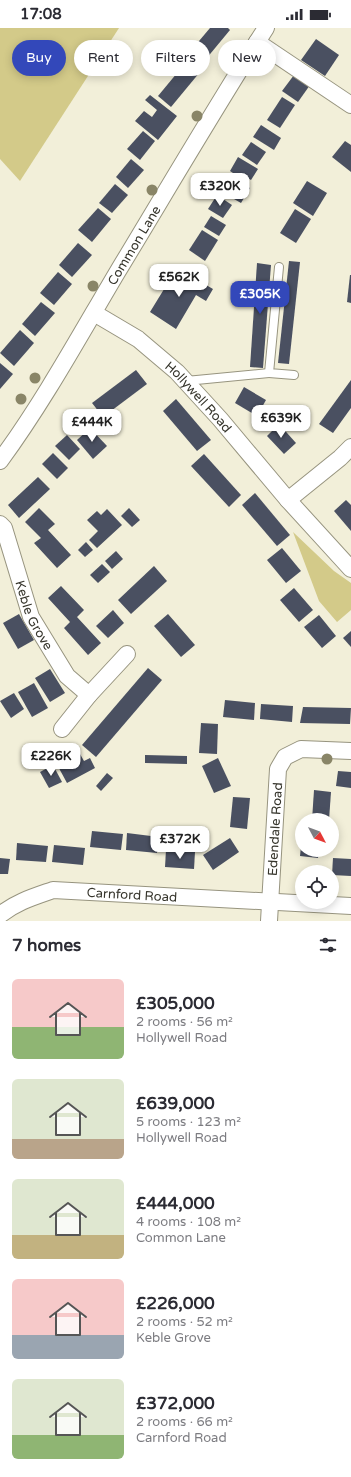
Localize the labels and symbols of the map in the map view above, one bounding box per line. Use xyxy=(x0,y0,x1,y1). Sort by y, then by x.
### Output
pin: £320K xyxy=(192,173,248,207)
street label: Common Lane xyxy=(104,203,164,288)
pin: £562K xyxy=(151,264,207,298)
pin: £305K xyxy=(232,281,288,315)
street label: Hollywell Road xyxy=(161,358,235,436)
pin: £639K xyxy=(253,405,309,439)
pin: £444K xyxy=(64,409,120,443)
street label: Keble Grove xyxy=(11,578,56,653)
pin: £226K xyxy=(23,743,79,777)
street label: Edendale Road xyxy=(265,782,286,877)
north arrow xyxy=(295,813,339,857)
pin: £372K xyxy=(152,826,208,860)
street label: Carnford Road xyxy=(86,885,178,906)

